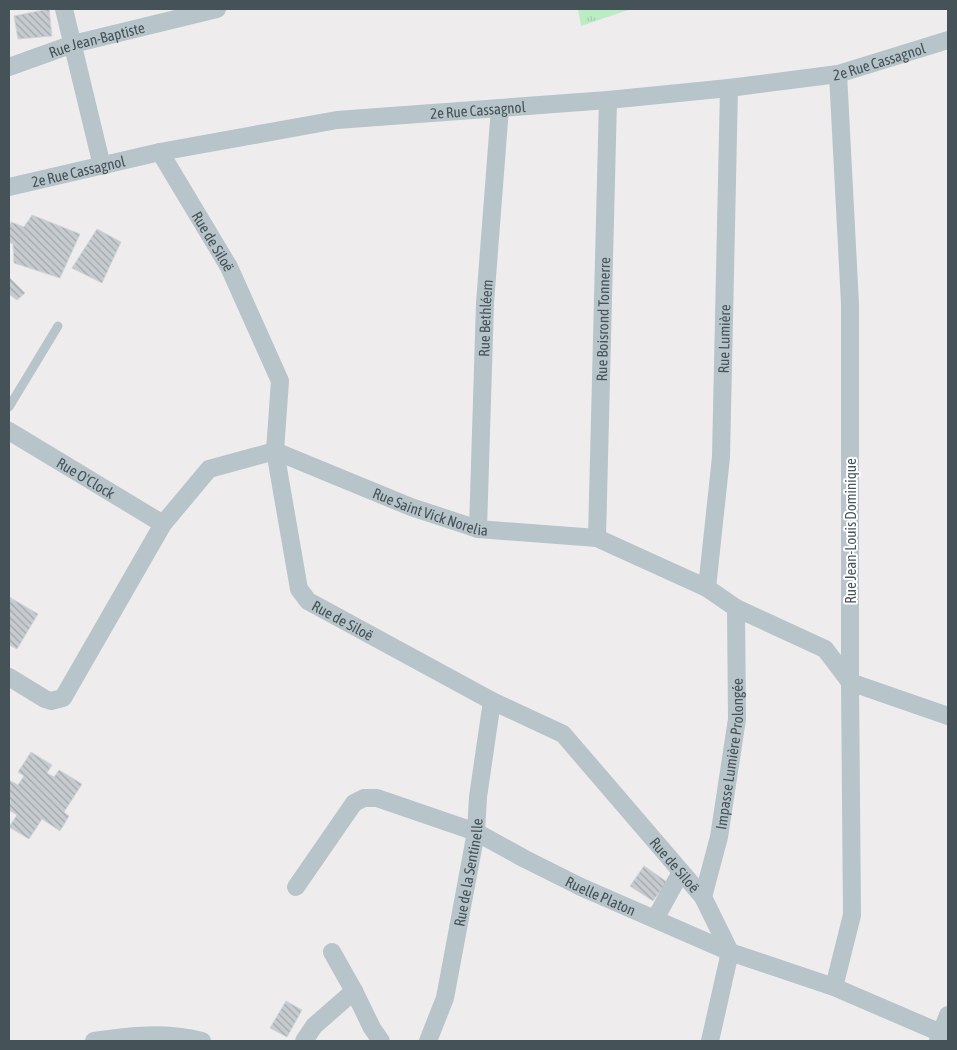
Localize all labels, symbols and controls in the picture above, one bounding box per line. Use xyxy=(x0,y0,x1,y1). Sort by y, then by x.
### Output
street label: Rue Jean-Baptiste xyxy=(46,18,146,61)
street label: 2e Rue Cassagnol xyxy=(832,39,927,83)
street label: 2e Rue Cassagnol xyxy=(429,98,526,122)
street label: 2e Rue Cassagnol xyxy=(30,152,127,190)
street label: Rue de Siloë xyxy=(189,208,238,274)
street label: Rue Boisrond Tonnerre xyxy=(592,257,613,381)
street label: Rue Bethléem xyxy=(475,279,495,357)
street label: Rue Lumière xyxy=(714,304,733,373)
street label: Rue O'Clock xyxy=(54,454,118,502)
street label: Rue Jean-Louis Dominique xyxy=(842,458,859,604)
street label: Rue Saint Vick Norelia xyxy=(371,484,489,538)
street label: Rue de Siloë xyxy=(309,596,377,644)
street label: Impasse Lumière Prolongée xyxy=(712,678,746,831)
street label: Rue de la Sentinelle xyxy=(450,818,485,928)
street label: Rue de Siloë xyxy=(647,834,704,896)
street label: Ruelle Platon xyxy=(563,872,639,918)

